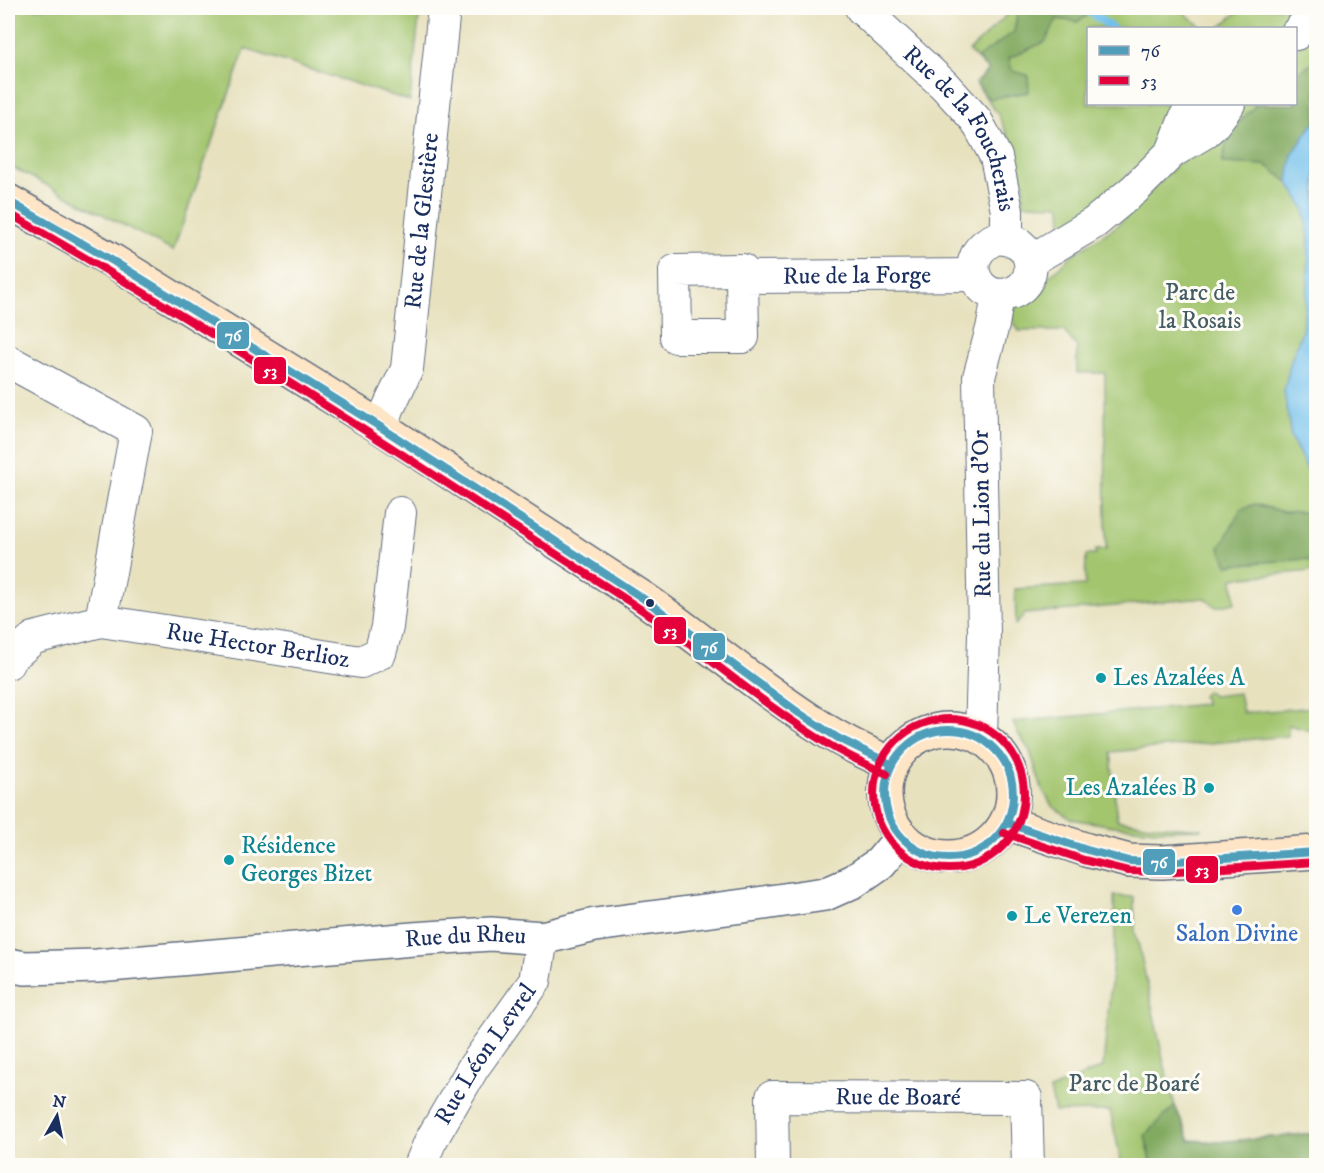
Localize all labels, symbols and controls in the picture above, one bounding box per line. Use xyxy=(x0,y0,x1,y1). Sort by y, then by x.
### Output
legend xyxy=(1087,27,1297,105)
street label: Rue de la Foucherais xyxy=(896,39,1022,214)
text: 76 xyxy=(1141,41,1160,63)
text: 53 xyxy=(1141,71,1157,93)
street label: Rue de la Glestière xyxy=(398,131,446,310)
street label: Rue de la Forge xyxy=(783,260,931,292)
park label: Parc de la Rosais xyxy=(1159,278,1241,336)
line badge: 76 xyxy=(216,321,250,350)
text: 76 xyxy=(225,326,243,346)
line badge: 53 xyxy=(253,356,287,385)
text: 53 xyxy=(262,361,277,381)
street label: Rue du Lion d'Or xyxy=(966,430,998,598)
unlabelled marker xyxy=(644,597,656,609)
street label: Rue Hector Berlioz xyxy=(164,616,353,675)
line badge: 53 xyxy=(653,616,687,645)
text: 53 xyxy=(662,621,677,641)
line badge: 76 xyxy=(692,632,726,661)
text: 76 xyxy=(701,638,719,658)
place label: Les Azalées A xyxy=(1113,663,1245,693)
marker: Les Azalées A xyxy=(1094,671,1108,685)
place label: Les Azalées B xyxy=(1065,773,1197,803)
marker: Les Azalées B xyxy=(1202,781,1216,795)
place label: Résidence Georges Bizet xyxy=(241,831,373,889)
line badge: 76 xyxy=(1142,848,1176,876)
marker: Résidence Georges Bizet xyxy=(222,853,236,867)
text: 76 xyxy=(1151,853,1169,873)
line badge: 53 xyxy=(1185,855,1219,884)
text: 53 xyxy=(1194,860,1209,880)
place label: Le Verezen xyxy=(1024,901,1132,931)
marker: Salon Divine xyxy=(1230,903,1244,917)
marker: Le Verezen xyxy=(1005,909,1019,923)
street label: Rue du Rheu xyxy=(404,919,527,955)
place label: Salon Divine xyxy=(1176,919,1298,949)
street label: Rue Léon Levrel xyxy=(428,977,544,1130)
park label: Parc de Boaré xyxy=(1068,1069,1200,1099)
street label: Rue de Boaré xyxy=(835,1082,961,1113)
north arrow xyxy=(27,1086,87,1146)
text: N xyxy=(51,1091,67,1113)

